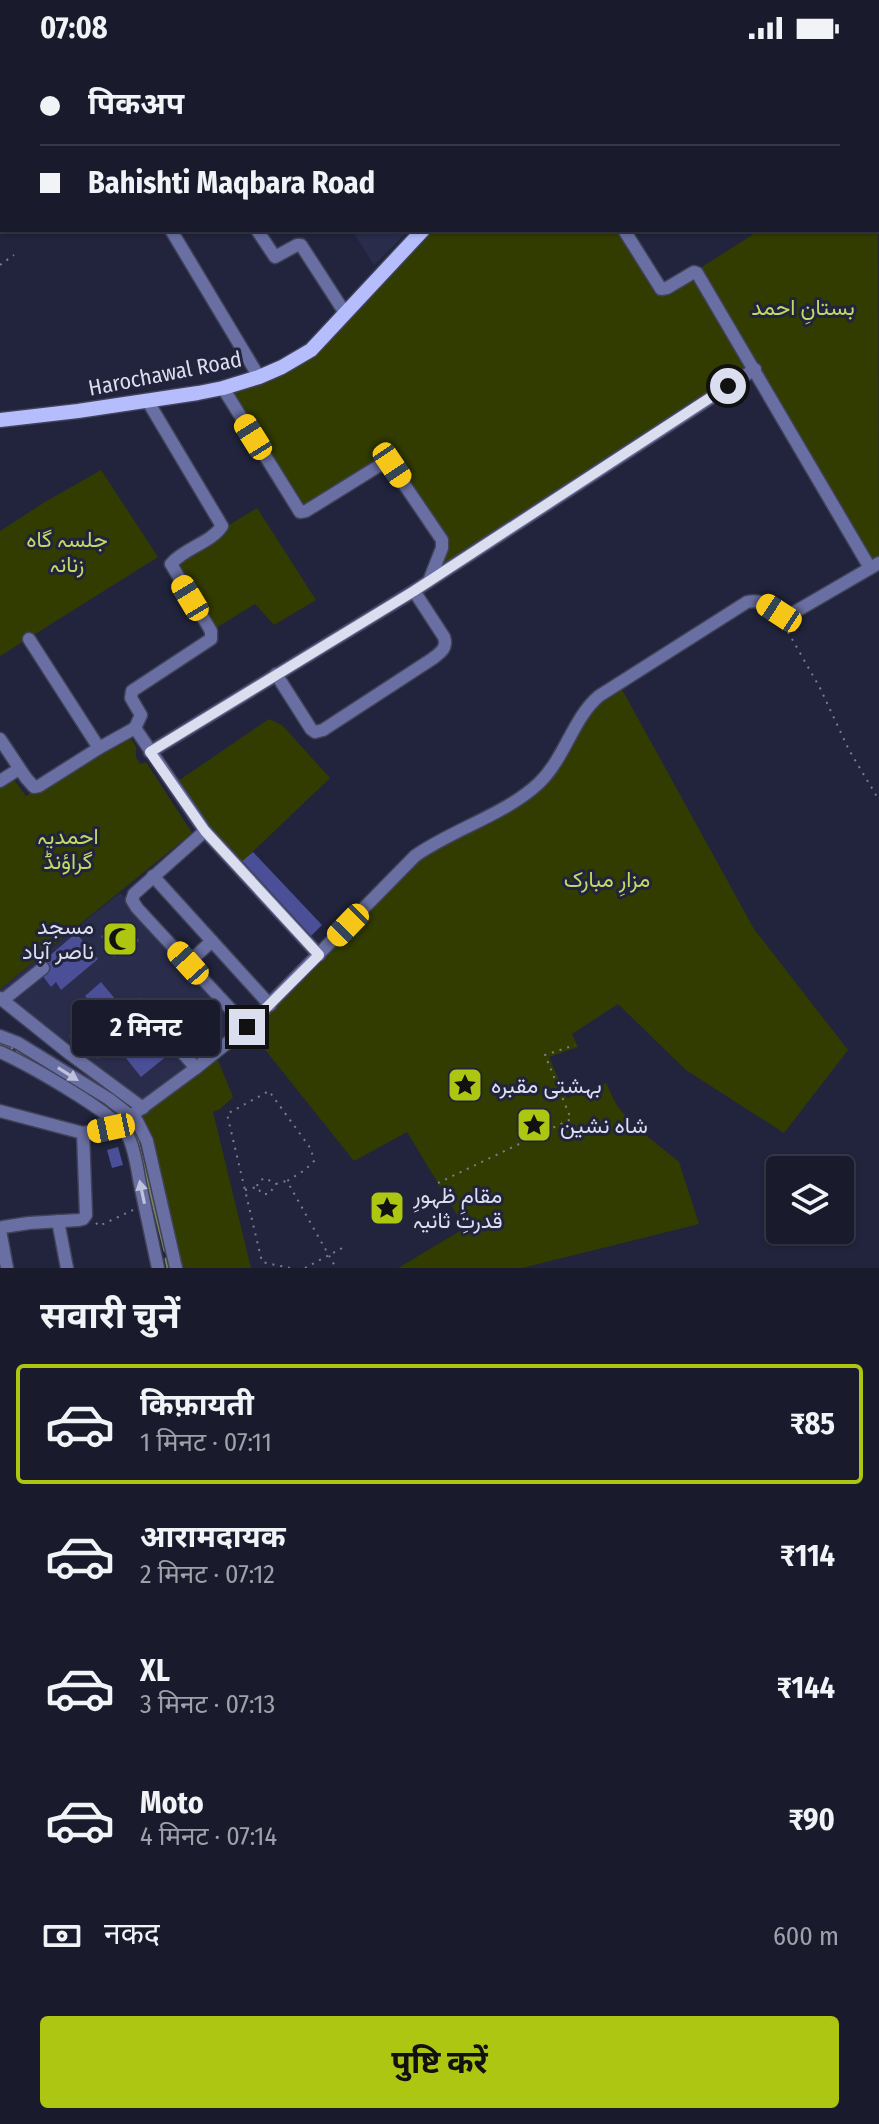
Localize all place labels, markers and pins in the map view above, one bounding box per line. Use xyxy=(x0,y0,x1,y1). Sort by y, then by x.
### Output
place label: مسجد ناصر آباد xyxy=(22,913,94,965)
mosque icon: مسجد ناصر آباد xyxy=(101,920,139,958)
place icon: بہشتی مقبرہ xyxy=(446,1066,484,1104)
place label: بہشتی مقبرہ xyxy=(491,1072,602,1099)
place icon: شاہ نشین xyxy=(515,1106,553,1144)
place label: شاہ نشین xyxy=(560,1112,648,1139)
place label: مقامِ ظہورِ قدرتِ ثانیہ xyxy=(412,1182,503,1234)
place icon: مقامِ ظہورِ قدرتِ ثانیہ xyxy=(368,1189,406,1227)

